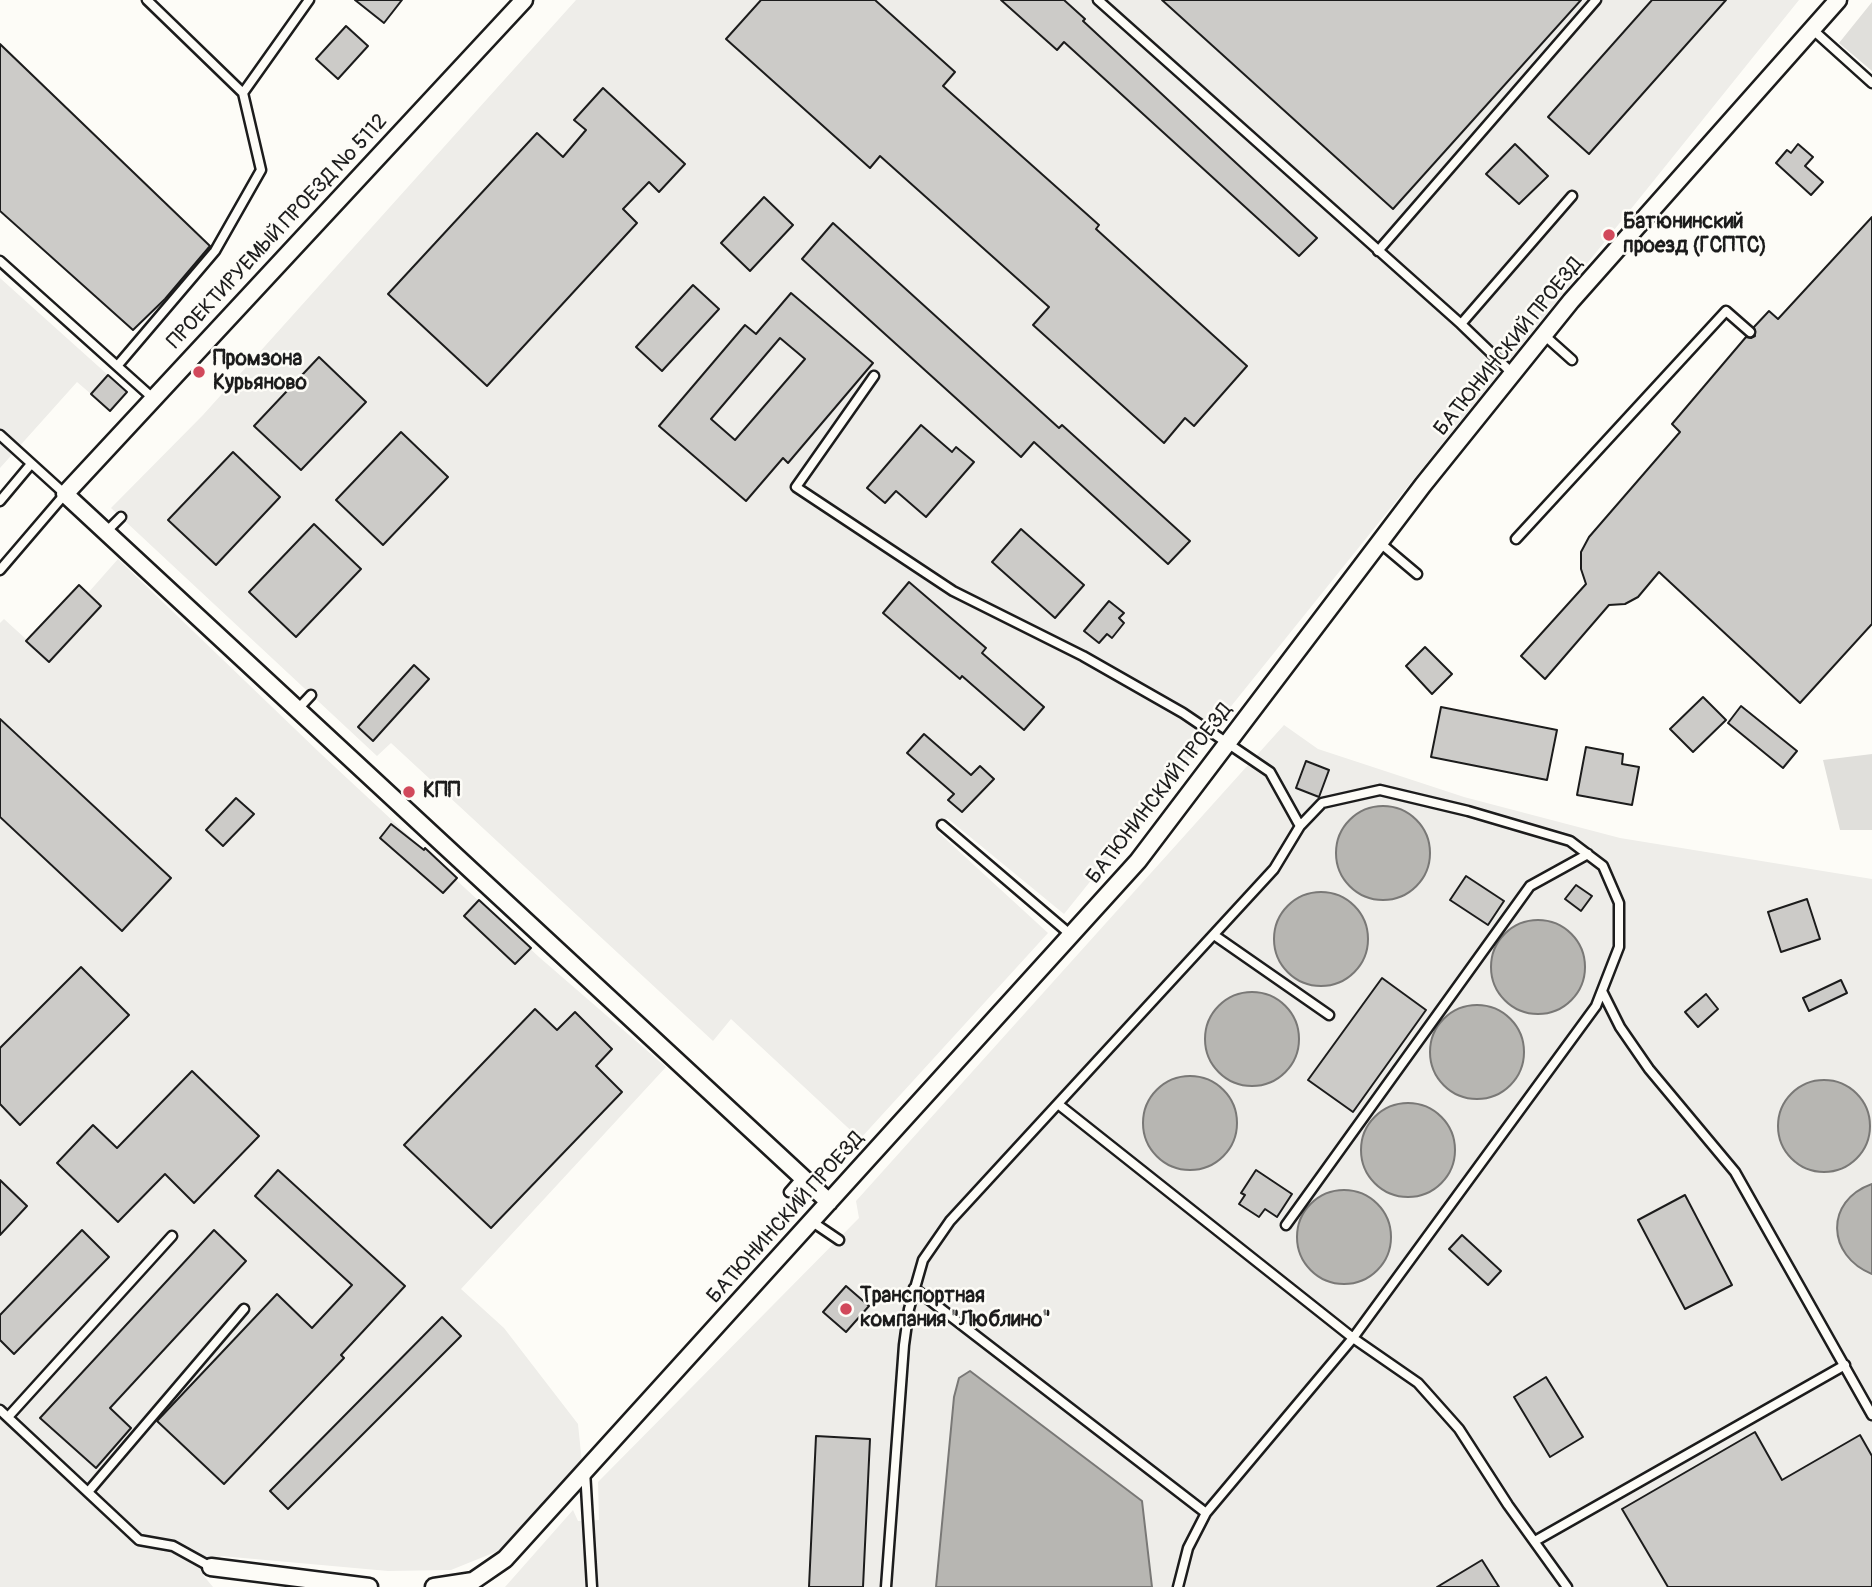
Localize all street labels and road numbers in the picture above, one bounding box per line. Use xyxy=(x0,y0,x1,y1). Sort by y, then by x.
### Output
street label: ПРОЕКТИРУЕМЫЙ ПРОЕЗД № 5112 xyxy=(163,109,393,355)
street label: БАТЮНИНСКИЙ ПРОЕЗД xyxy=(1429,253,1589,441)
street label: БАТЮНИНСКИЙ ПРОЕЗД xyxy=(1082,699,1238,889)
street label: БАТЮНИНСКИЙ ПРОЕЗД xyxy=(702,1127,870,1309)

